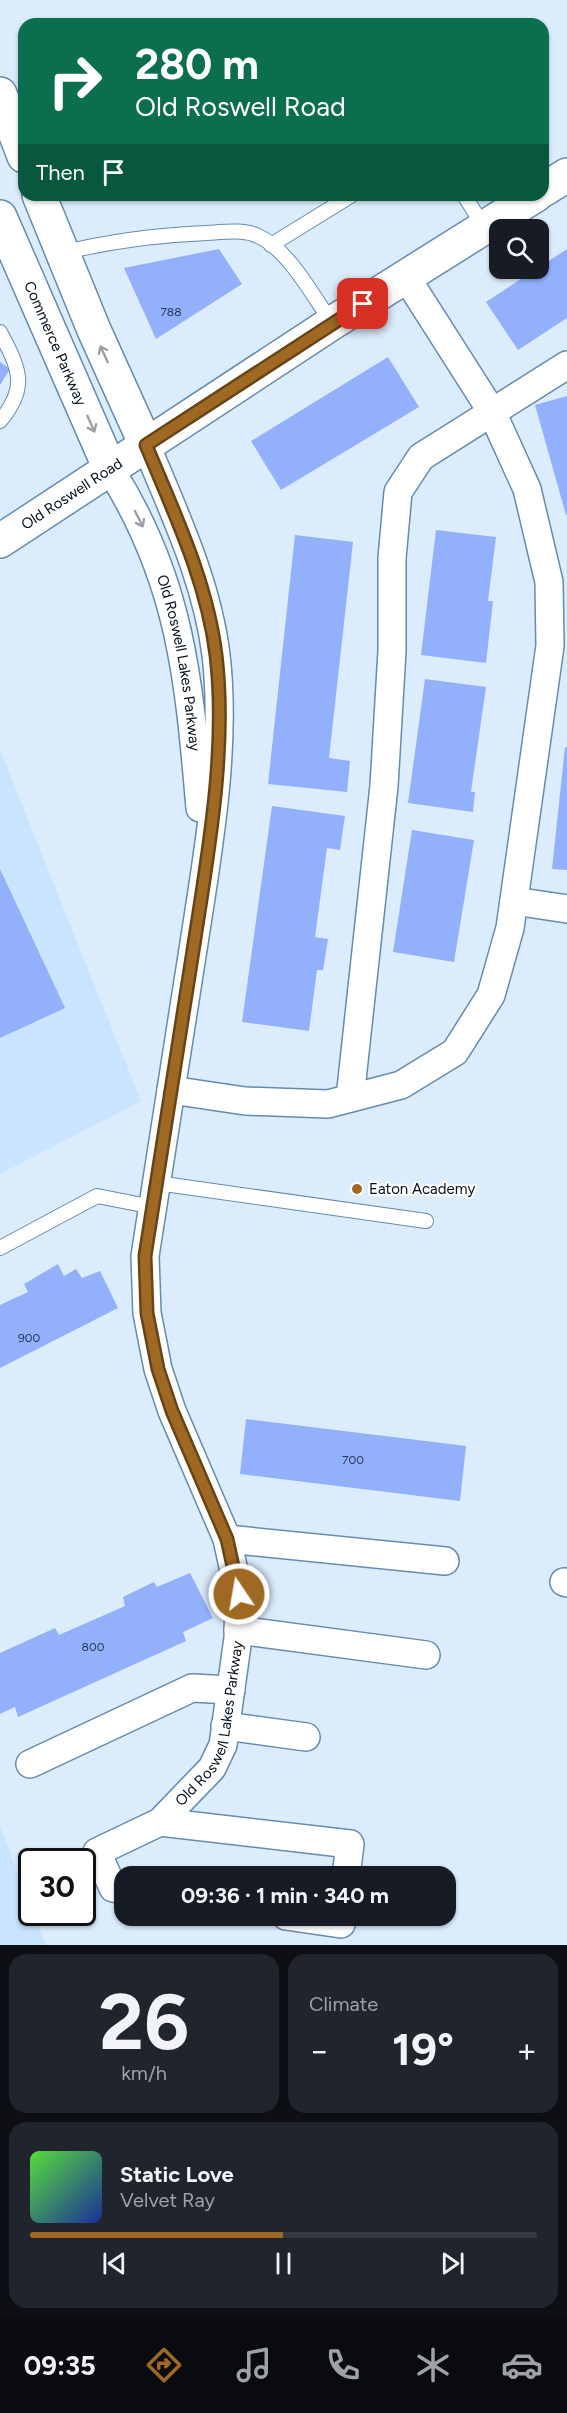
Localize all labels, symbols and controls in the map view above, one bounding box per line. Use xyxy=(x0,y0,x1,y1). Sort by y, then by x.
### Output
text: 280 m xyxy=(135,39,259,90)
icon: right xyxy=(36,42,114,120)
text: Old Roswell Road xyxy=(135,90,346,123)
icon: arrive xyxy=(97,156,130,189)
text: Then xyxy=(36,159,85,186)
map controls xyxy=(489,219,549,279)
button: search xyxy=(489,219,549,279)
street label: Commerce Parkway xyxy=(20,278,90,409)
pin xyxy=(337,278,388,329)
icon: arrive xyxy=(346,287,379,320)
house number: 788 xyxy=(160,305,182,319)
one-way arrow xyxy=(98,345,110,363)
one-way arrow xyxy=(85,415,97,433)
street label: Old Roswell Road xyxy=(18,454,126,533)
one-way arrow xyxy=(134,510,146,528)
street label: Old Roswell Lakes Parkway xyxy=(153,572,204,752)
place label: Eaton Academy xyxy=(369,1180,475,1198)
marker: Eaton Academy xyxy=(350,1182,364,1196)
house number: 900 xyxy=(18,1331,40,1345)
house number: 700 xyxy=(342,1453,364,1467)
position arrow xyxy=(207,1562,271,1626)
house number: 800 xyxy=(82,1640,105,1654)
street label: Old Roswell Lakes Parkway xyxy=(171,1640,247,1810)
speed limit sign: 30 xyxy=(18,1848,96,1926)
text: 09:36 · 1 min · 340 m xyxy=(181,1882,389,1909)
text: 26 xyxy=(99,1975,189,2069)
text: Climate xyxy=(309,1992,378,2016)
text: 19° xyxy=(392,2022,454,2076)
text: − xyxy=(309,2031,330,2070)
text: + xyxy=(516,2031,537,2070)
text: km/h xyxy=(121,2061,167,2085)
text: Static Love xyxy=(120,2161,234,2188)
text: Velvet Ray xyxy=(120,2188,215,2212)
icon: previous xyxy=(98,2247,131,2280)
icon: pause xyxy=(267,2247,300,2280)
icon: next xyxy=(436,2247,469,2280)
icon: directions xyxy=(143,2344,185,2386)
icon: music xyxy=(233,2344,275,2386)
icon: phone xyxy=(322,2344,364,2386)
icon: climate xyxy=(412,2344,454,2386)
icon: car xyxy=(501,2344,543,2386)
text: 09:35 xyxy=(24,2349,96,2382)

